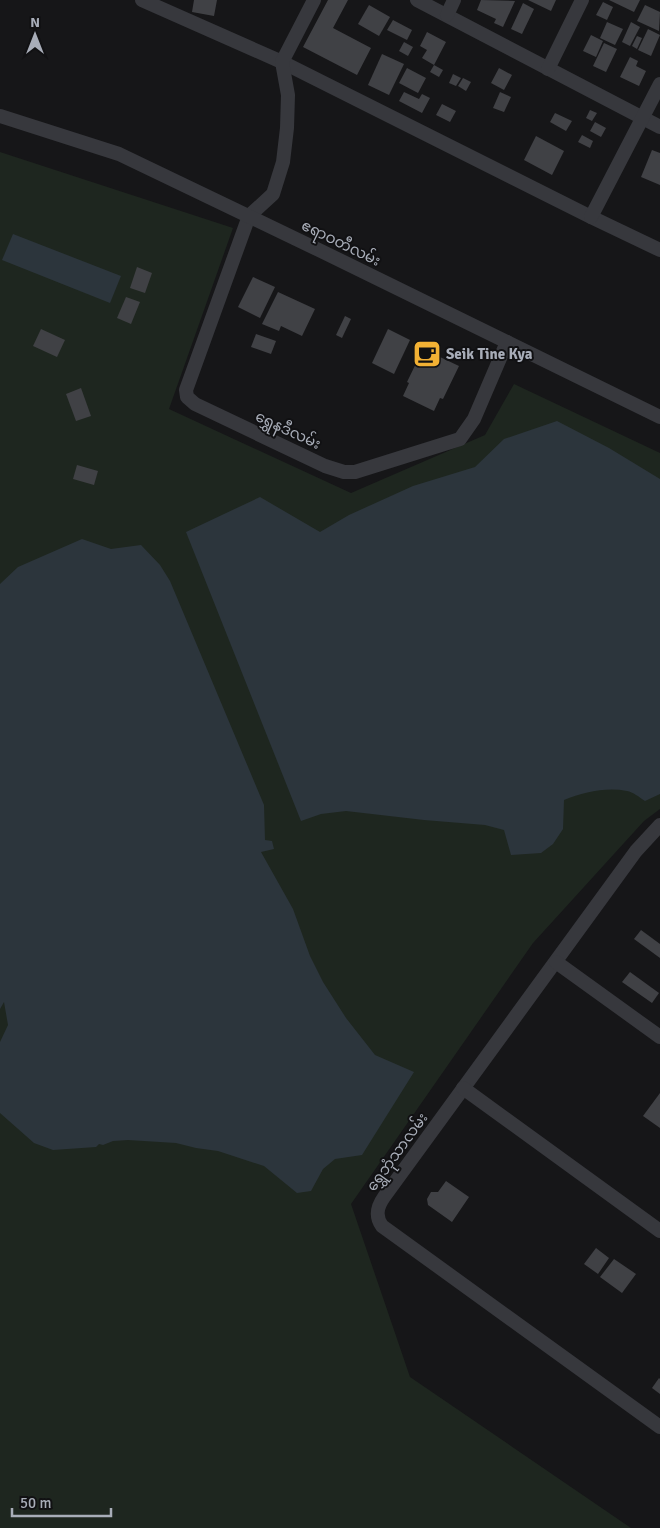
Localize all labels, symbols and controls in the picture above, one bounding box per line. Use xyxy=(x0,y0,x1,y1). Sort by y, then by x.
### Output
north arrow xyxy=(10,10,60,60)
text: N xyxy=(30,14,40,31)
street label: ဧရာဝတီလမ်း xyxy=(297,215,384,273)
cafe icon: Seik Tine Kya xyxy=(412,339,442,369)
place label: Seik Tine Kya xyxy=(446,345,533,363)
street label: ရွှေနဒီလမ်း xyxy=(251,406,324,456)
street label: ရွှေဘုံသာလမ်း xyxy=(362,1109,434,1196)
scale bar xyxy=(12,1486,111,1518)
text: 50 m xyxy=(20,1494,51,1512)

